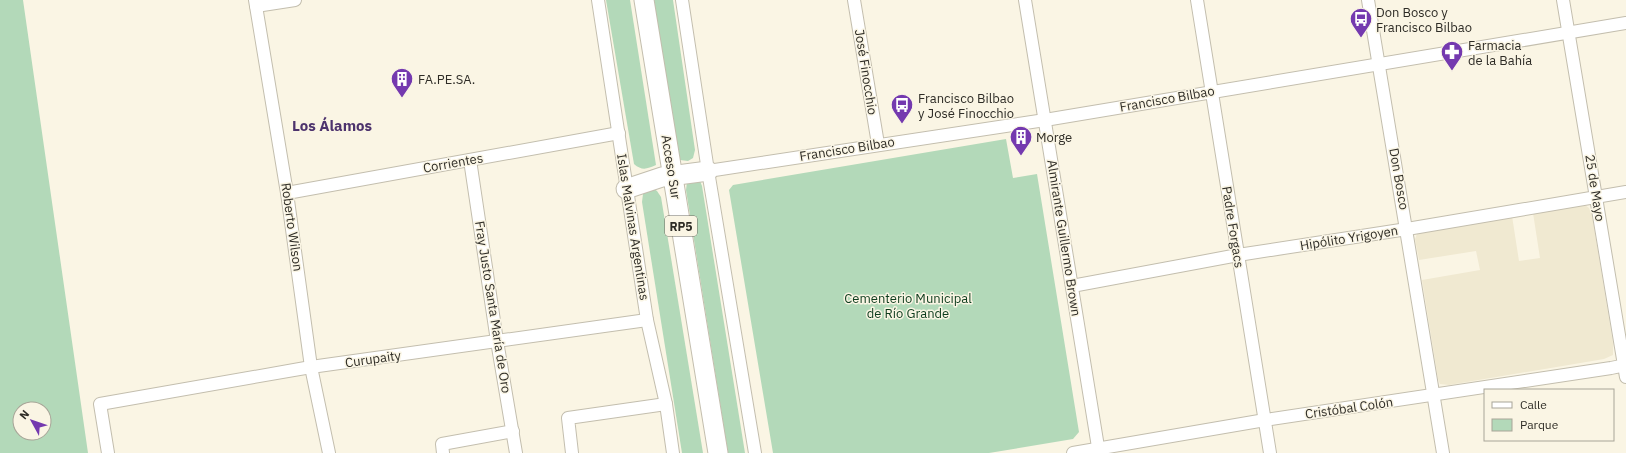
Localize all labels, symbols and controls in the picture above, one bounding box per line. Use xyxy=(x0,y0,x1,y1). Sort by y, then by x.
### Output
place label: Don Bosco y Francisco Bilbao xyxy=(1376,4,1472,36)
bus stop icon: Don Bosco y Francisco Bilbao xyxy=(1348,6,1374,39)
street label: José Finocchio xyxy=(851,28,881,116)
place label: Farmacia de la Bahía xyxy=(1468,37,1532,69)
pharmacy icon: Farmacia de la Bahía xyxy=(1439,39,1465,72)
building icon: FA.PE.SA. xyxy=(389,66,415,99)
place label: FA.PE.SA. xyxy=(418,71,475,88)
street label: Francisco Bilbao xyxy=(1118,82,1216,116)
place label: Francisco Bilbao y José Finocchio xyxy=(918,90,1014,122)
bus stop icon: Francisco Bilbao y José Finocchio xyxy=(889,92,915,125)
district label: Los Álamos xyxy=(292,116,373,135)
building icon: Morge xyxy=(1008,124,1034,157)
place label: Morge xyxy=(1036,129,1072,146)
street label: Francisco Bilbao xyxy=(798,133,896,165)
street label: Acceso Sur xyxy=(658,134,684,201)
street label: Don Bosco xyxy=(1385,147,1413,211)
street label: Corrientes xyxy=(422,149,484,177)
street label: Islas Malvinas Argentinas xyxy=(613,152,653,302)
street label: 25 de Mayo xyxy=(1581,153,1609,223)
street label: Almirante Guillermo Brown xyxy=(1043,158,1085,318)
street label: Roberto Wilson xyxy=(277,182,307,272)
street label: Padre Forgacs xyxy=(1218,185,1248,269)
road number: RP5 xyxy=(665,216,697,236)
street label: Fray Justo Santa María de Oro xyxy=(471,220,515,394)
street label: Hipólito Yrigoyen xyxy=(1299,222,1399,254)
park label: Cementerio Municipal de Río Grande xyxy=(844,290,972,322)
street label: Curupaity xyxy=(344,347,403,371)
legend xyxy=(1484,389,1614,441)
street label: Cristóbal Colón xyxy=(1304,393,1394,423)
text: Calle xyxy=(1520,397,1547,412)
north arrow xyxy=(12,401,52,441)
text: N xyxy=(16,407,32,422)
text: Parque xyxy=(1520,417,1559,432)

